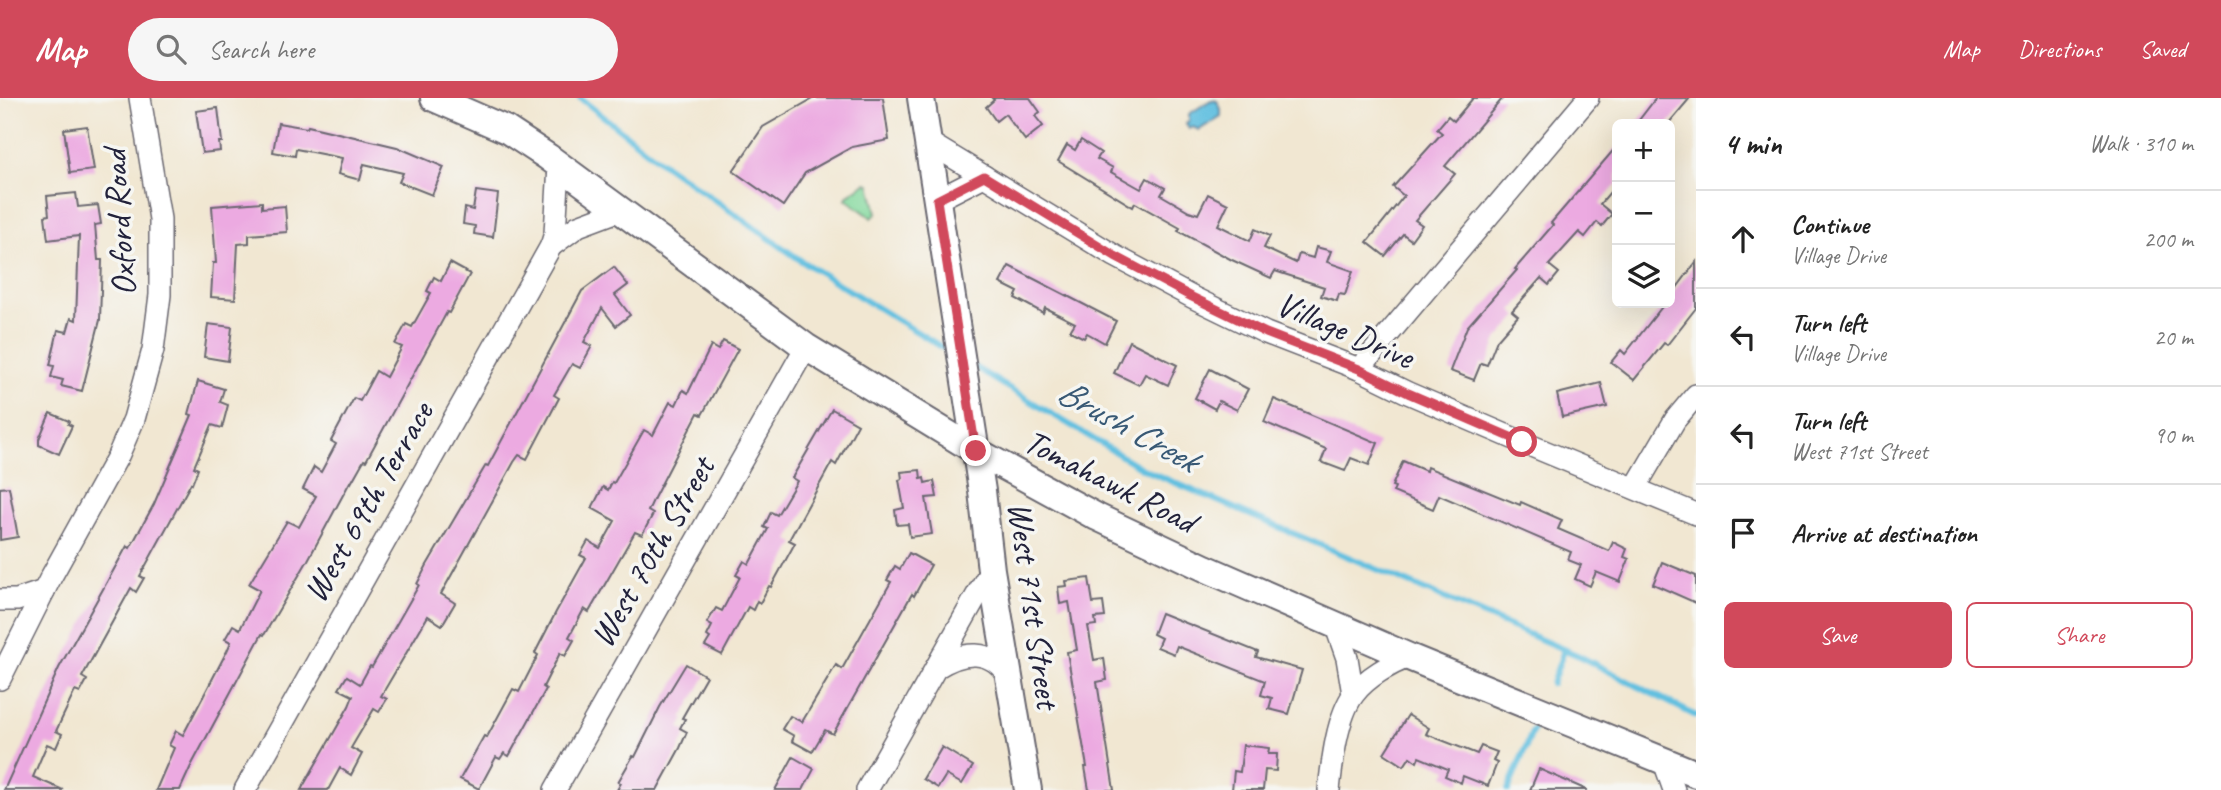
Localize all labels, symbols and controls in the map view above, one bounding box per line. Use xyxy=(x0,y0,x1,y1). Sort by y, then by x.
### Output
search box xyxy=(128,18,618,81)
text: Map xyxy=(35,28,86,70)
icon: search xyxy=(152,30,190,68)
text: Search here xyxy=(208,33,314,66)
text: Map xyxy=(1943,34,1980,64)
text: Directions xyxy=(2018,34,2101,64)
text: Saved xyxy=(2139,34,2186,64)
map controls xyxy=(1612,119,1675,308)
button: + xyxy=(1612,119,1675,182)
text: 4 min xyxy=(1724,125,1781,163)
text: Walk · 310 m xyxy=(2089,129,2193,158)
street label: Oxford Road xyxy=(91,143,147,298)
button: − xyxy=(1612,182,1675,245)
text: Continue xyxy=(1791,208,1869,241)
icon: ahead xyxy=(1724,220,1762,258)
text: 200 m xyxy=(2144,225,2193,254)
text: Village Drive xyxy=(1791,241,1886,270)
button: layers xyxy=(1612,245,1675,308)
street label: Village Drive xyxy=(1270,281,1423,380)
text: Turn left xyxy=(1791,306,1866,339)
icon: left xyxy=(1724,318,1762,356)
text: 20 m xyxy=(2154,323,2193,352)
text: Village Drive xyxy=(1791,339,1886,368)
water label: Brush Creek xyxy=(1050,367,1211,485)
street label: West 69th Terrace xyxy=(293,392,445,610)
text: Turn left xyxy=(1791,404,1866,437)
icon: left xyxy=(1724,416,1762,454)
street label: Tomahawk Road xyxy=(1016,418,1208,546)
text: 90 m xyxy=(2154,421,2193,450)
route start xyxy=(1506,426,1537,457)
route end xyxy=(960,435,991,466)
text: West 71st Street xyxy=(1791,437,1928,466)
street label: West 70th Street xyxy=(580,446,726,655)
street label: West 71st Street xyxy=(997,499,1071,714)
icon: arrive xyxy=(1724,514,1762,552)
text: Arrive at destination xyxy=(1791,517,1977,550)
button: Save xyxy=(1724,602,1952,668)
button: Share xyxy=(1966,602,2193,668)

